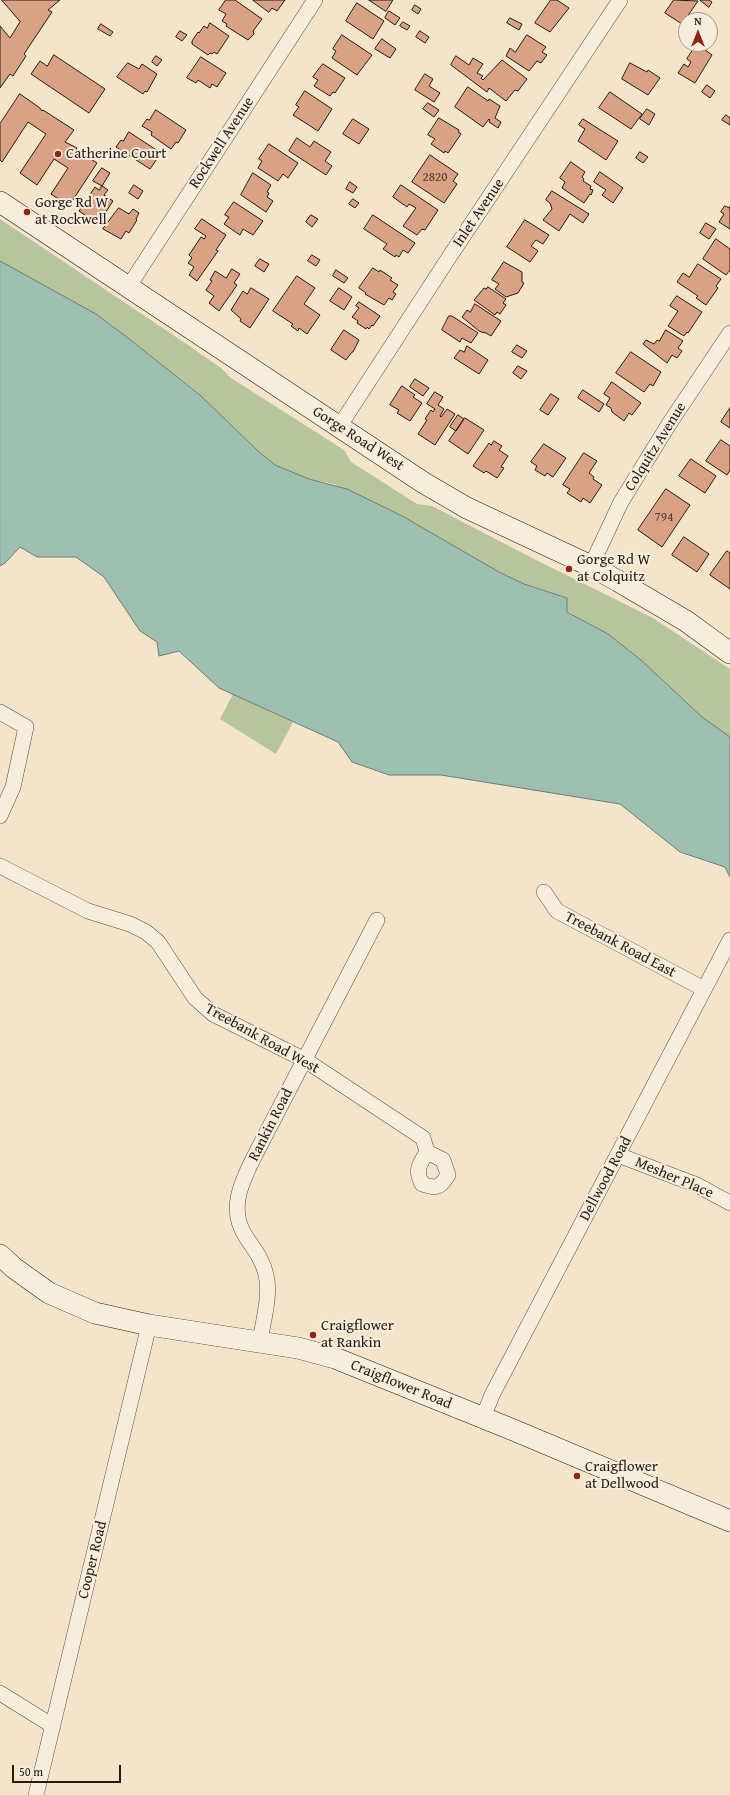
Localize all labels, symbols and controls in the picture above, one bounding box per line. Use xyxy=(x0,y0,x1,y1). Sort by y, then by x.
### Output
north arrow xyxy=(678,12,718,52)
text: N xyxy=(694,13,702,29)
street label: Rockwell Avenue xyxy=(186,94,258,192)
place label: Catherine Court xyxy=(66,145,167,163)
marker: Catherine Court xyxy=(53,149,63,159)
house number: 2820 xyxy=(422,170,448,186)
street label: Inlet Avenue xyxy=(449,175,509,251)
place label: Gorge Rd W at Rockwell xyxy=(35,194,108,229)
marker: Gorge Rd W at Rockwell xyxy=(22,207,32,217)
street label: Colquitz Avenue xyxy=(621,399,691,495)
street label: Gorge Road West xyxy=(309,403,407,475)
house number: 794 xyxy=(655,510,673,526)
place label: Gorge Rd W at Colquitz xyxy=(577,551,650,586)
marker: Gorge Rd W at Colquitz xyxy=(564,564,574,574)
street label: Treebank Road East xyxy=(561,908,679,982)
street label: Treebank Road West xyxy=(202,1000,322,1078)
street label: Rankin Road xyxy=(245,1086,297,1164)
street label: Dellwood Road xyxy=(576,1134,636,1224)
street label: Mesher Place xyxy=(632,1153,716,1203)
place label: Craigflower at Rankin xyxy=(321,1317,394,1352)
marker: Craigflower at Rankin xyxy=(308,1330,318,1340)
street label: Craigflower Road xyxy=(348,1356,454,1414)
place label: Craigflower at Dellwood xyxy=(585,1458,659,1493)
marker: Craigflower at Dellwood xyxy=(572,1471,582,1481)
street label: Cooper Road xyxy=(75,1519,111,1601)
scale bar xyxy=(14,1757,123,1783)
text: 50 m xyxy=(19,1763,43,1780)

